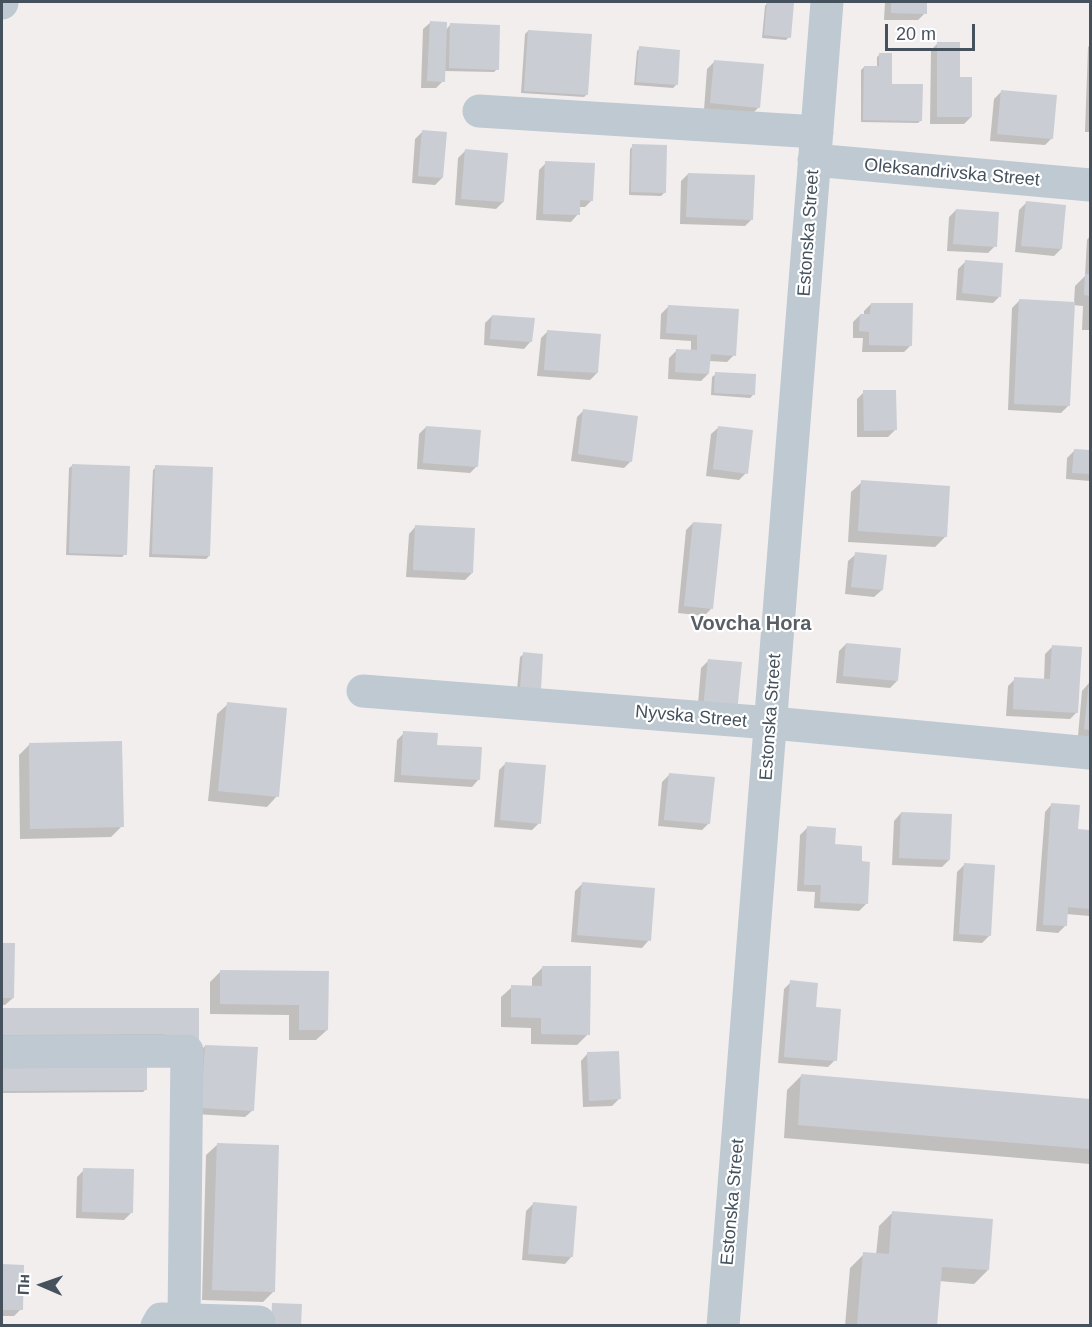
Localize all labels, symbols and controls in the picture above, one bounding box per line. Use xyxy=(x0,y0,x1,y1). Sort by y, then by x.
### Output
scale bar xyxy=(888,12,978,50)
text: 20 m xyxy=(896,24,936,44)
street label: Oleksandrivska Street xyxy=(863,155,1041,191)
street label: Estonska Street xyxy=(794,169,824,297)
district label: Vovcha Hora xyxy=(691,612,811,636)
street label: Estonska Street xyxy=(756,653,786,781)
street label: Nyvska Street xyxy=(634,701,748,733)
street label: Estonska Street xyxy=(717,1138,749,1266)
north arrow xyxy=(12,1255,72,1315)
text: Пн xyxy=(15,1273,32,1295)

